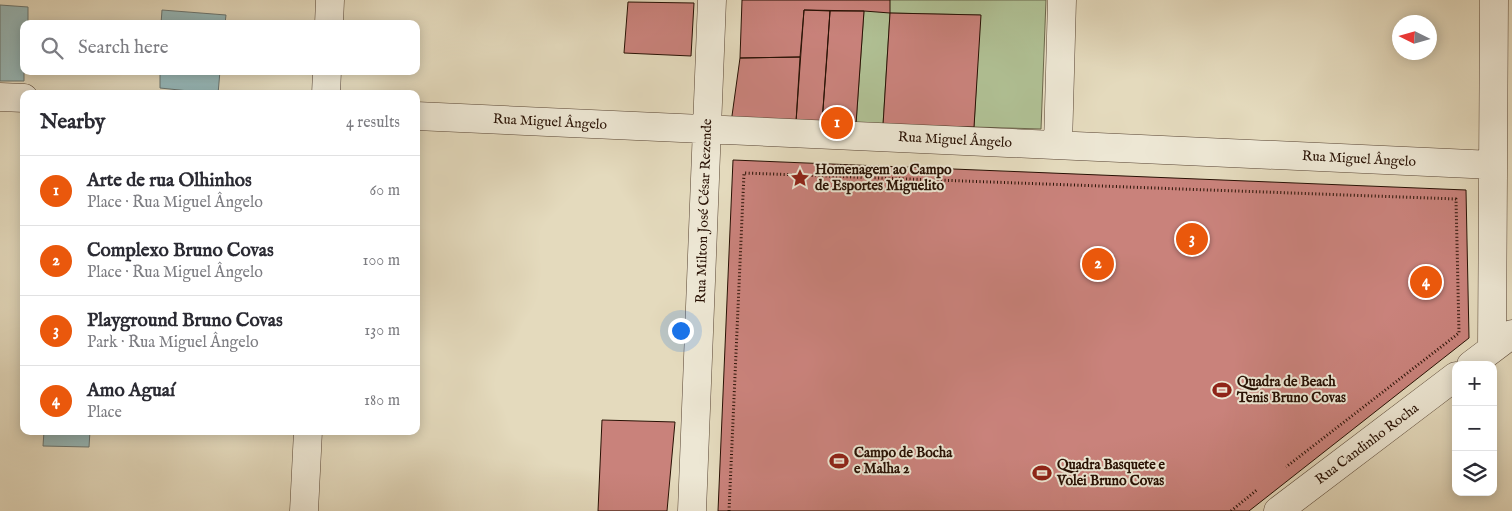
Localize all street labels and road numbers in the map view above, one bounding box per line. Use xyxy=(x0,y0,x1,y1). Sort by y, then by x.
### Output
street label: Rua Miguel Ângelo xyxy=(492,109,608,134)
street label: Rua Milton José César Rezende xyxy=(692,118,716,304)
street label: Rua Miguel Ângelo xyxy=(897,127,1013,152)
street label: Rua Miguel Ângelo xyxy=(1301,146,1417,171)
street label: Rua Candinho Rocha xyxy=(1312,399,1423,489)

